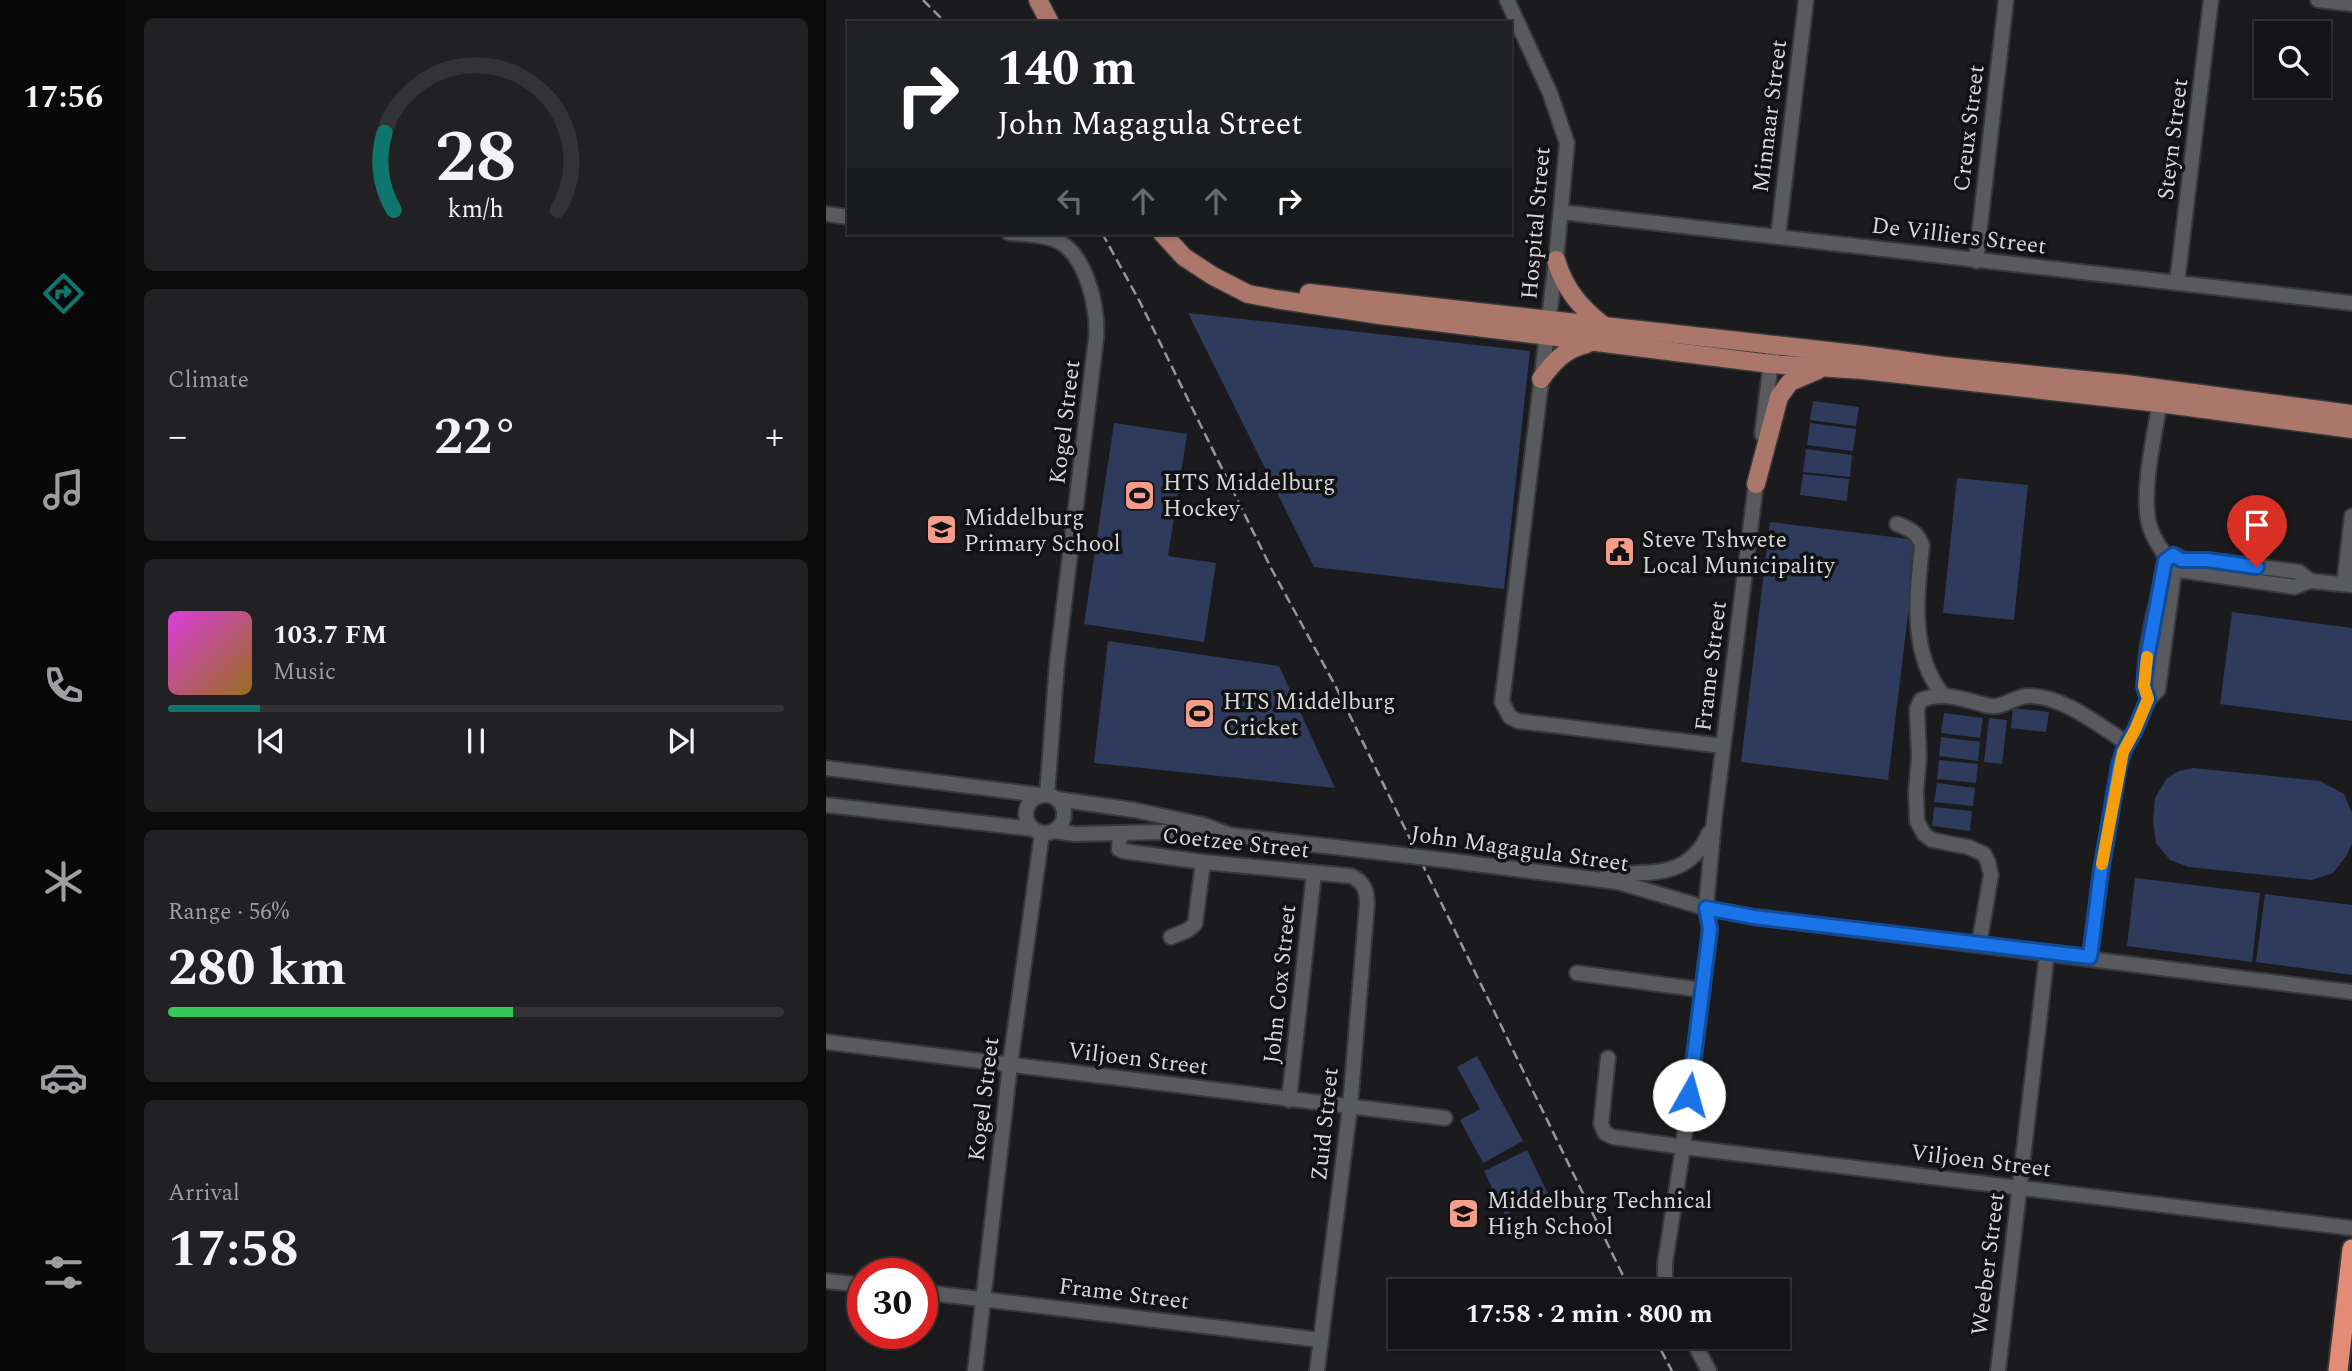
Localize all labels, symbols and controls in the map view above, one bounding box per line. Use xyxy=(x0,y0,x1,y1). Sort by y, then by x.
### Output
map controls xyxy=(2254,21,2331,98)
button: search xyxy=(2254,21,2331,98)
text: 140 m xyxy=(997,32,1136,107)
street label: Minnaar Street xyxy=(1744,38,1797,195)
icon: right xyxy=(882,49,973,140)
street label: Creux Street xyxy=(1944,63,1995,194)
text: 17:56 xyxy=(23,73,103,122)
street label: Steyn Street xyxy=(2149,76,2198,202)
text: John Magagula Street xyxy=(997,100,1303,149)
text: 28 xyxy=(435,104,517,215)
street label: Hospital Street xyxy=(1512,145,1561,301)
icon: left xyxy=(1051,182,1089,220)
icon: ahead xyxy=(1124,182,1162,220)
icon: ahead xyxy=(1197,182,1235,220)
icon: right xyxy=(1270,182,1308,220)
text: km/h xyxy=(448,191,504,229)
street label: De Villiers Street xyxy=(1869,208,2048,265)
icon: directions xyxy=(39,269,88,318)
street label: Kogel Street xyxy=(1041,358,1090,486)
text: Climate xyxy=(168,363,249,398)
text: 22° xyxy=(434,398,518,477)
text: − xyxy=(168,408,187,466)
text: + xyxy=(765,408,784,466)
icon: music xyxy=(39,465,88,514)
place label: HTS Middelburg Hockey xyxy=(1163,466,1335,527)
sports icon: HTS Middelburg Hockey xyxy=(1123,478,1157,512)
pin xyxy=(2227,495,2287,567)
place label: Middelburg Primary School xyxy=(964,501,1120,562)
icon: arrive xyxy=(2238,506,2276,544)
school or university icon: Middelburg Primary School xyxy=(924,513,958,547)
place label: Steve Tshwete Local Municipality xyxy=(1642,523,1836,584)
public building icon: Steve Tshwete Local Municipality xyxy=(1602,535,1636,569)
street label: Frame Street xyxy=(1686,599,1737,733)
text: 103.7 FM xyxy=(273,615,387,655)
text: Music xyxy=(273,655,336,690)
icon: phone xyxy=(39,661,88,710)
place label: HTS Middelburg Cricket xyxy=(1223,685,1395,746)
sports icon: HTS Middelburg Cricket xyxy=(1183,697,1217,731)
icon: previous xyxy=(252,722,290,760)
icon: pause xyxy=(457,722,495,760)
icon: next xyxy=(662,722,700,760)
street label: John Magagula Street xyxy=(1409,817,1631,882)
street label: Coetzee Street xyxy=(1161,818,1311,869)
icon: climate xyxy=(39,857,88,906)
text: Range · 56% xyxy=(168,895,289,930)
street label: John Cox Street xyxy=(1255,903,1306,1065)
text: 280 km xyxy=(168,929,347,1008)
street label: Viljoen Street xyxy=(1066,1034,1210,1085)
street label: Kogel Street xyxy=(960,1035,1009,1163)
icon: car xyxy=(39,1053,88,1102)
position arrow xyxy=(1652,1058,1726,1132)
street label: Zuid Street xyxy=(1302,1066,1349,1183)
street label: Viljoen Street xyxy=(1909,1136,2053,1187)
text: Arrival xyxy=(168,1176,240,1211)
place label: Middelburg Technical High School xyxy=(1487,1184,1712,1245)
street label: Weeber Street xyxy=(1962,1191,2015,1338)
school or university icon: Middelburg Technical High School xyxy=(1447,1196,1481,1230)
text: 17:58 xyxy=(168,1210,299,1289)
icon: filters xyxy=(39,1248,88,1297)
speed limit sign: 30 xyxy=(847,1258,938,1349)
street label: Frame Street xyxy=(1057,1269,1191,1320)
text: 17:58 · 2 min · 800 m xyxy=(1465,1294,1713,1334)

